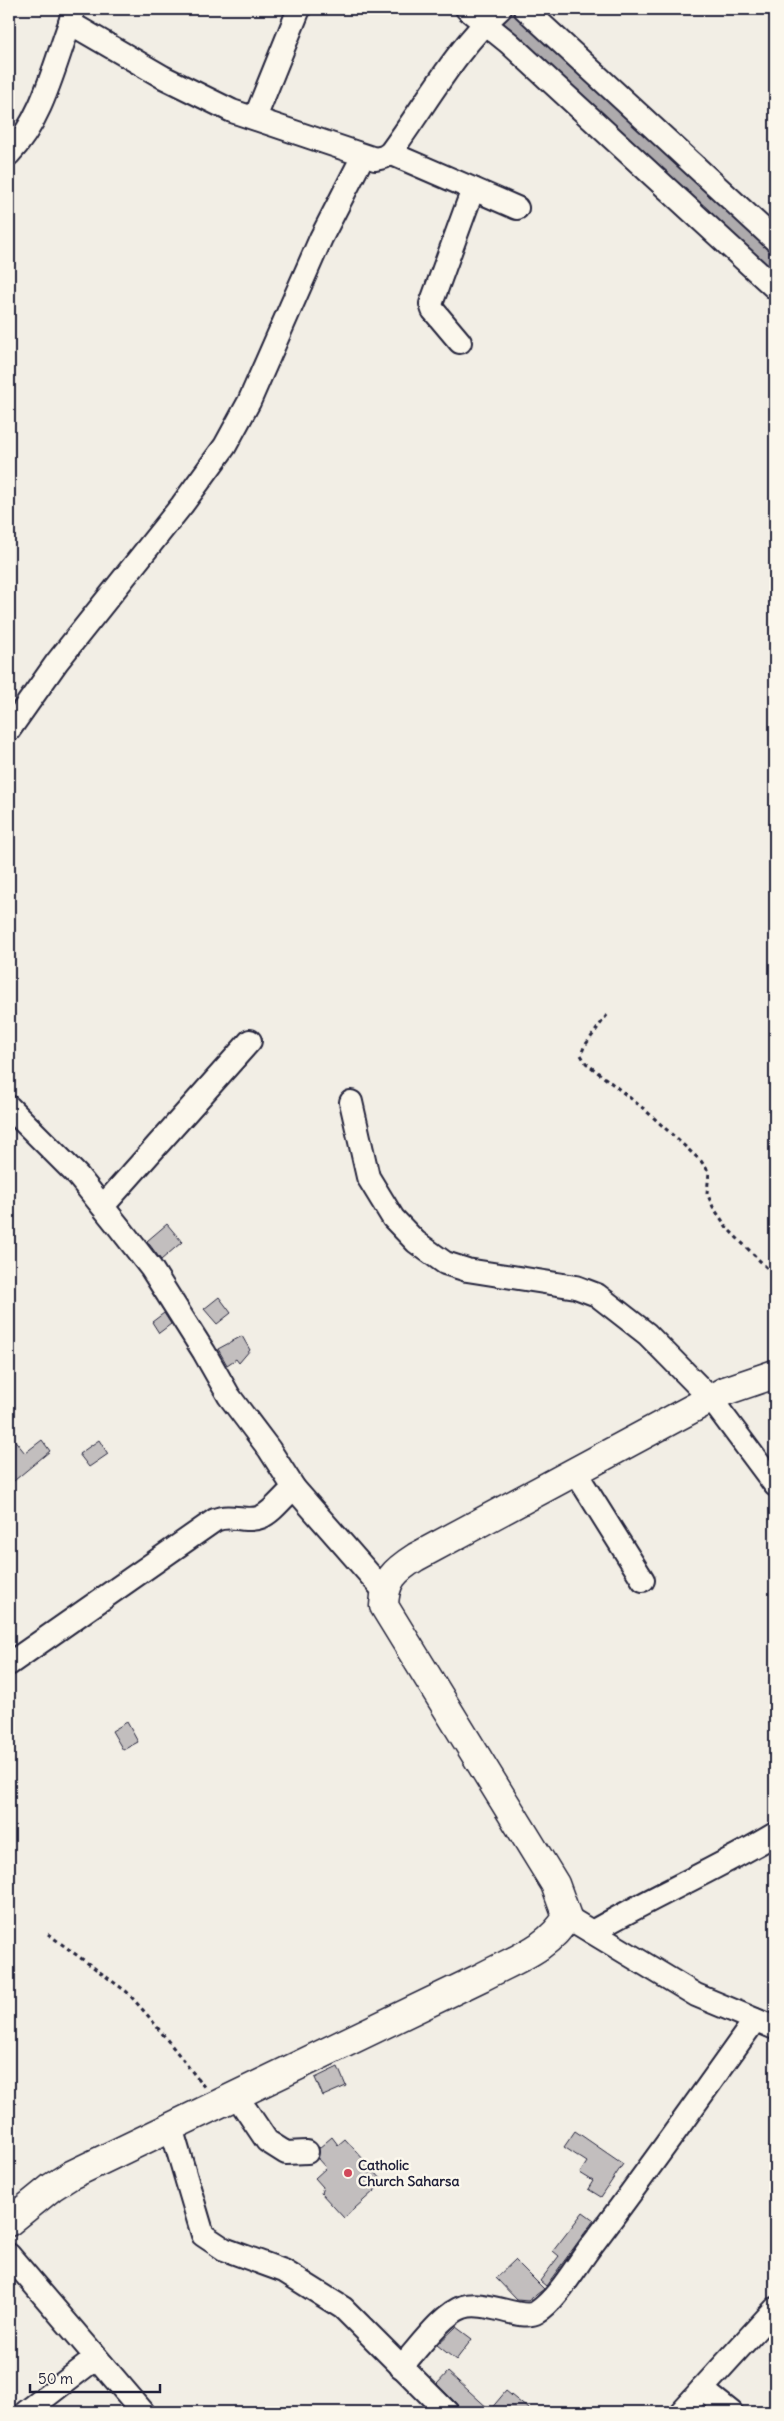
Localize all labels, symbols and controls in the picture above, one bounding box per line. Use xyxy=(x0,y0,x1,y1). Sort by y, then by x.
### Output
place label: Catholic Church Saharsa xyxy=(358,2156,459,2190)
marker: Catholic Church Saharsa xyxy=(342,2167,354,2179)
scale bar xyxy=(30,2361,160,2393)
text: 50 m xyxy=(38,2369,73,2388)

